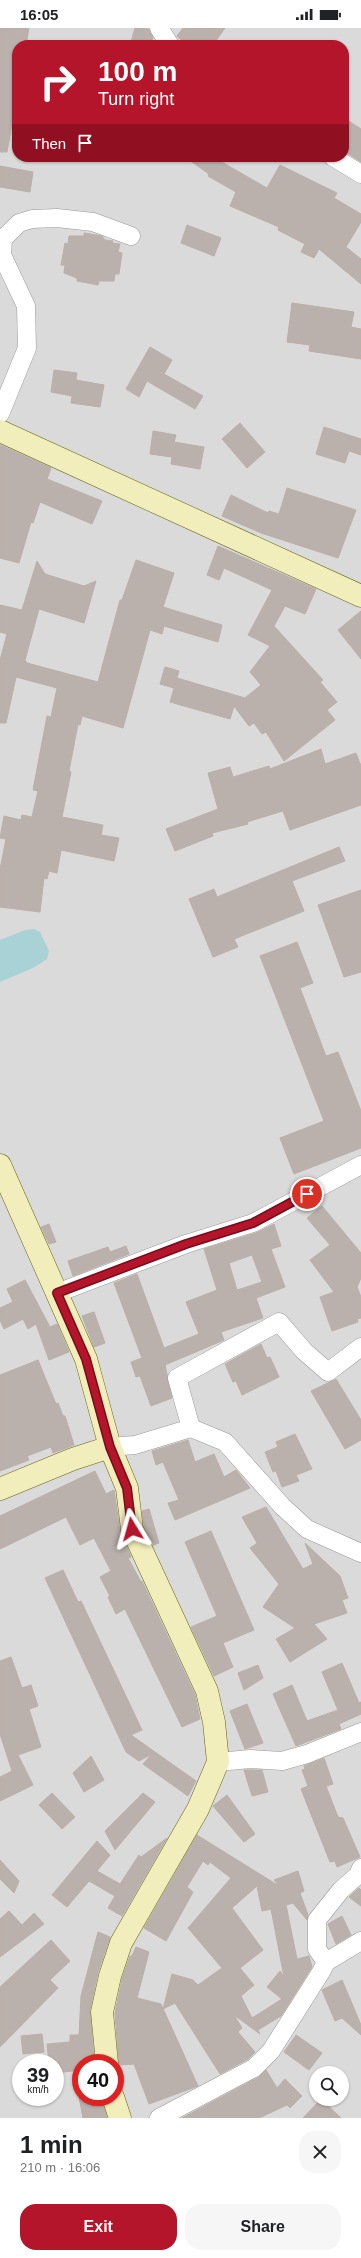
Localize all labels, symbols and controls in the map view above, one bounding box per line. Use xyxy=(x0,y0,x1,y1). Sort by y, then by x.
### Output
text: 16:05 xyxy=(20,6,58,23)
icon: right xyxy=(32,56,84,108)
text: 100 m xyxy=(98,56,177,87)
text: Turn right xyxy=(98,89,174,109)
icon: arrive xyxy=(74,132,96,154)
text: Then xyxy=(32,135,66,152)
pin xyxy=(290,1177,324,1211)
icon: arrive xyxy=(296,1183,318,1205)
position arrow xyxy=(111,1508,153,1550)
speed limit sign: 40 xyxy=(72,2054,124,2106)
text: 39 xyxy=(27,2064,49,2086)
map controls xyxy=(309,2066,349,2106)
button: search xyxy=(309,2066,349,2106)
text: km/h xyxy=(27,2084,49,2095)
text: 1 min xyxy=(20,2131,83,2158)
button: close xyxy=(299,2131,341,2173)
text: 210 m · 16:06 xyxy=(20,2160,100,2175)
button: Exit xyxy=(20,2204,177,2250)
button: Share xyxy=(185,2204,341,2250)

